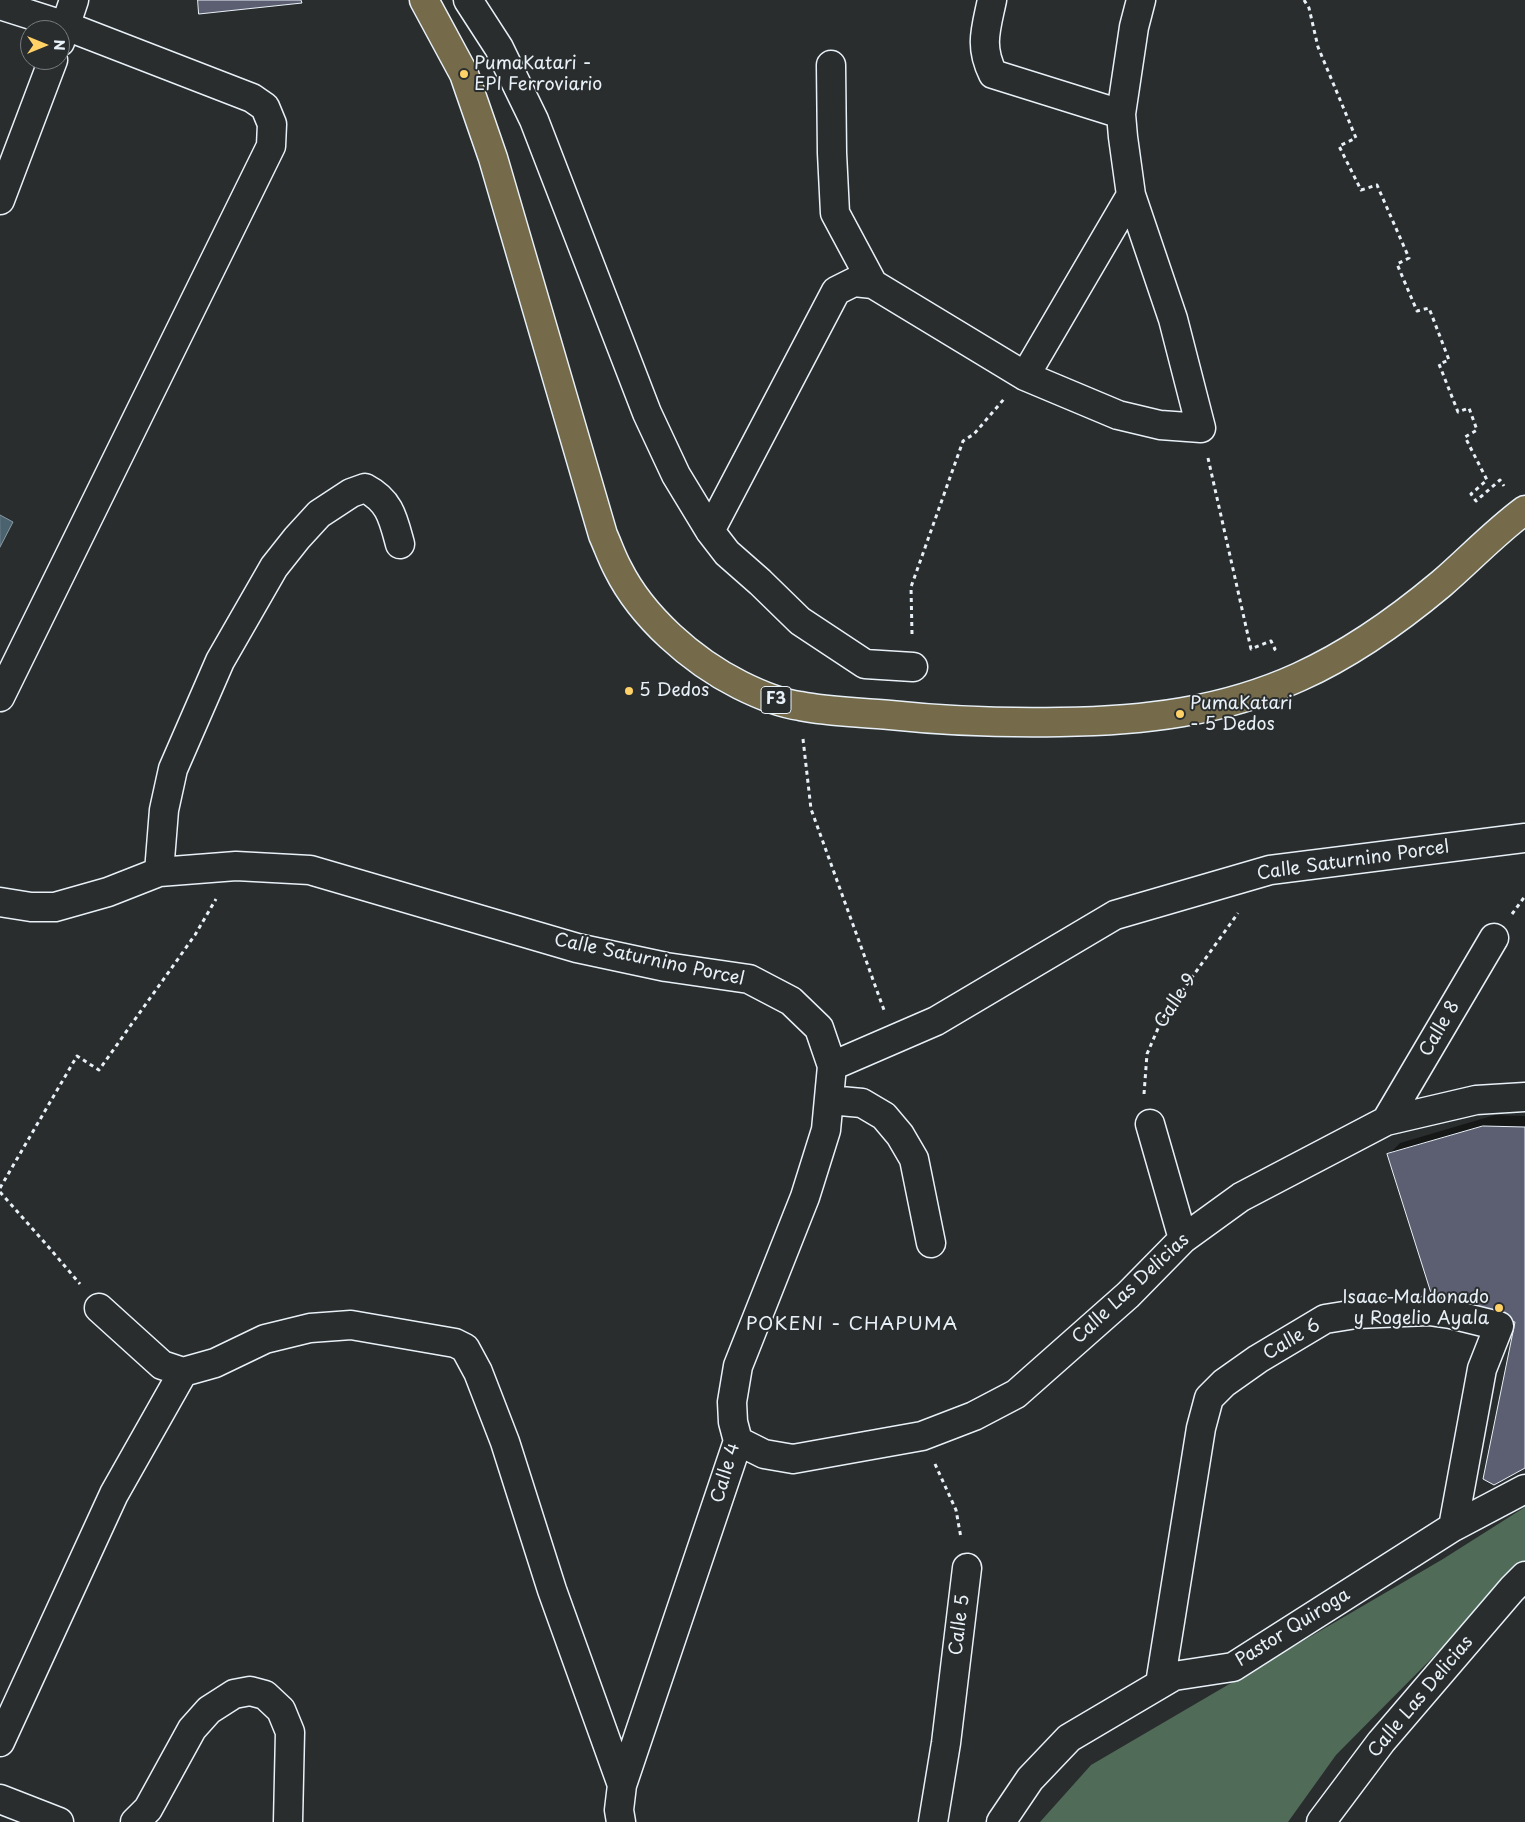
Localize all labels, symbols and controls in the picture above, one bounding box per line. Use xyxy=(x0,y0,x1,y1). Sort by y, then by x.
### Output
north arrow xyxy=(20,20,70,70)
text: N xyxy=(49,39,70,51)
place label: PumaKatari - EPI Ferroviario xyxy=(474,53,602,96)
marker: PumaKatari - EPI Ferroviario xyxy=(458,68,470,80)
place label: 5 Dedos xyxy=(639,680,709,702)
marker: 5 Dedos xyxy=(623,685,635,697)
road number: F3 xyxy=(761,686,791,714)
place label: PumaKatari - 5 Dedos xyxy=(1190,693,1293,736)
marker: PumaKatari - 5 Dedos xyxy=(1174,708,1186,720)
street label: Calle Saturnino Porcel xyxy=(1255,837,1451,885)
street label: Calle Saturnino Porcel xyxy=(552,929,746,991)
street label: Calle 9 xyxy=(1151,970,1201,1032)
street label: Calle 8 xyxy=(1415,997,1465,1061)
street label: Calle Las Delicias xyxy=(1068,1229,1194,1349)
place label: Isaac Maldonado y Rogelio Ayala xyxy=(1343,1287,1489,1330)
marker: Isaac Maldonado y Rogelio Ayala xyxy=(1493,1302,1505,1314)
district label: POKENI - CHAPUMA xyxy=(743,1314,961,1336)
street label: Calle 6 xyxy=(1260,1315,1324,1365)
street label: Calle 4 xyxy=(707,1440,745,1506)
street label: Pastor Quiroga xyxy=(1232,1584,1354,1672)
street label: Calle 5 xyxy=(946,1593,974,1657)
street label: Calle Las Delicias xyxy=(1364,1632,1478,1762)

